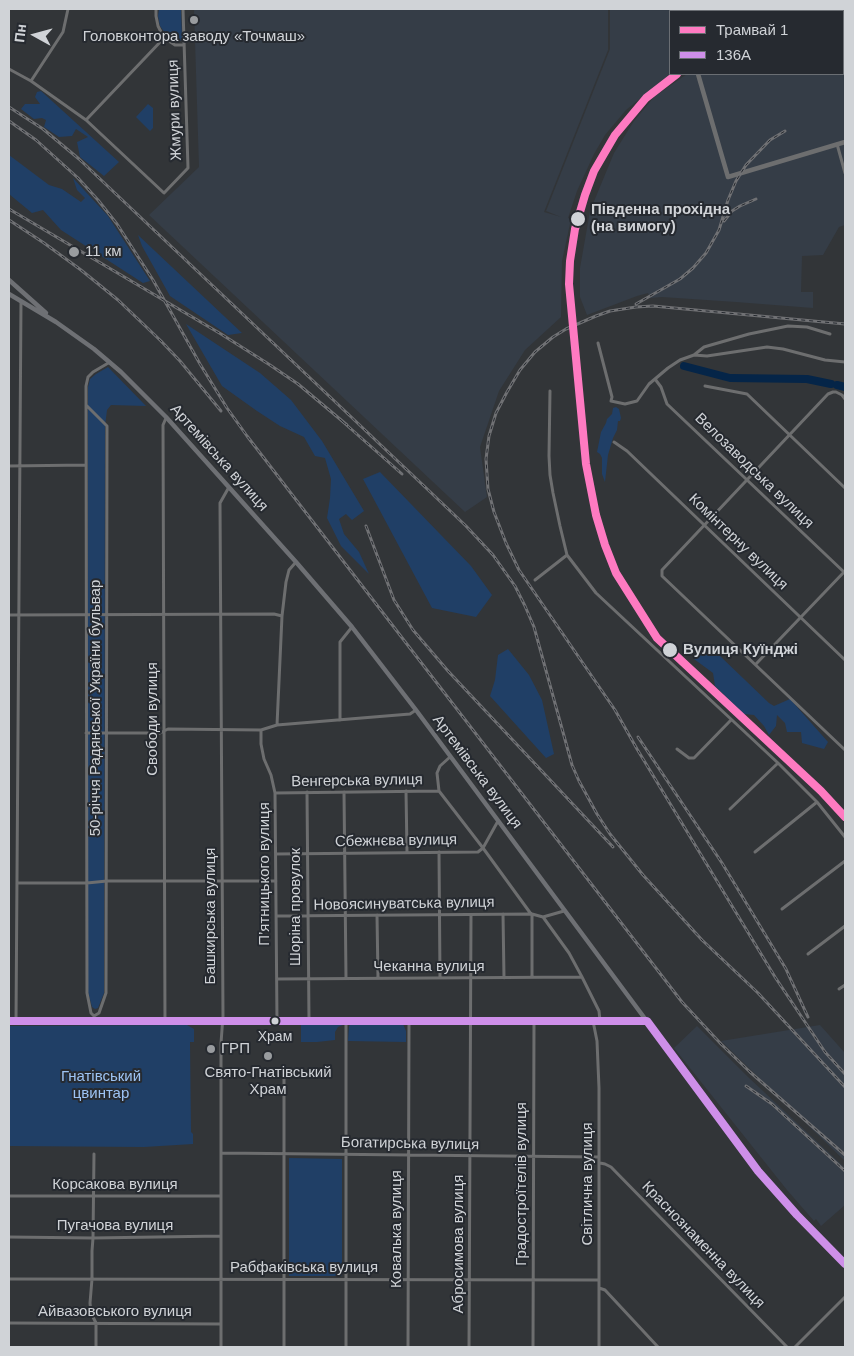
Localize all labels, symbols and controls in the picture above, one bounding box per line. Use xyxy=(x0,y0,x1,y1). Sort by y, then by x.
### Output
north arrow xyxy=(10,10,60,60)
legend xyxy=(669,10,844,75)
marker: Головконтора заводу «Точмаш» xyxy=(188,14,200,26)
text: Трамвай 1 xyxy=(716,21,788,38)
text: Пн xyxy=(11,23,29,43)
place label: Головконтора заводу «Точмаш» xyxy=(83,28,305,46)
text: 136А xyxy=(716,46,751,63)
street label: Жмури вулиця xyxy=(164,59,186,161)
place label: Південна прохідна (на вимогу) xyxy=(591,201,730,236)
marker: Південна прохідна (на вимогу) xyxy=(569,210,587,228)
place label: 11 км xyxy=(85,243,122,261)
marker: 11 км xyxy=(67,245,81,259)
street label: Артемівська вулиця xyxy=(166,401,272,515)
street label: Велозаводська вулиця xyxy=(691,410,817,532)
street label: Комінтерну вулиця xyxy=(685,490,791,594)
street label: 50-річчя Радянської України бульвар xyxy=(87,580,105,836)
marker: Вулиця Куїнджі xyxy=(661,641,679,659)
place label: Вулиця Куїнджі xyxy=(683,641,798,659)
street label: Свободи вулиця xyxy=(144,662,162,776)
street label: Артемівська вулиця xyxy=(428,712,526,832)
street label: Венгерська вулиця xyxy=(291,771,423,791)
street label: П’ятницького вулиця xyxy=(256,802,274,946)
street label: Сбежнєва вулиця xyxy=(335,831,457,851)
street label: Башкирська вулиця xyxy=(202,848,220,984)
street label: Шоріна провулок xyxy=(287,848,305,966)
street label: Новоясинуватська вулиця xyxy=(313,893,495,915)
street label: Чеканна вулиця xyxy=(373,958,485,976)
marker: Храм xyxy=(270,1016,280,1026)
place label: Храм xyxy=(258,1029,292,1045)
place label: ГРП xyxy=(221,1040,250,1058)
marker: ГРП xyxy=(205,1043,217,1055)
marker: Свято-Гнатівський Храм xyxy=(262,1050,274,1062)
place label: Свято-Гнатівський Храм xyxy=(204,1064,332,1099)
park label: Гнатівський цвинтар xyxy=(61,1068,141,1103)
street label: Градостроїтелiв вулиця xyxy=(513,1102,531,1266)
street label: Світлична вулиця xyxy=(579,1122,597,1246)
street label: Богатирська вулиця xyxy=(341,1134,479,1154)
street label: Ковалька вулиця xyxy=(388,1170,406,1288)
street label: Абросимова вулиця xyxy=(450,1175,468,1313)
street label: Корсакова вулиця xyxy=(52,1176,178,1194)
street label: Краснознаменна вулиця xyxy=(638,1178,768,1312)
street label: Пугачова вулиця xyxy=(57,1217,173,1235)
street label: Рабфаківська вулиця xyxy=(230,1259,378,1277)
street label: Айвазовського вулиця xyxy=(38,1303,192,1321)

